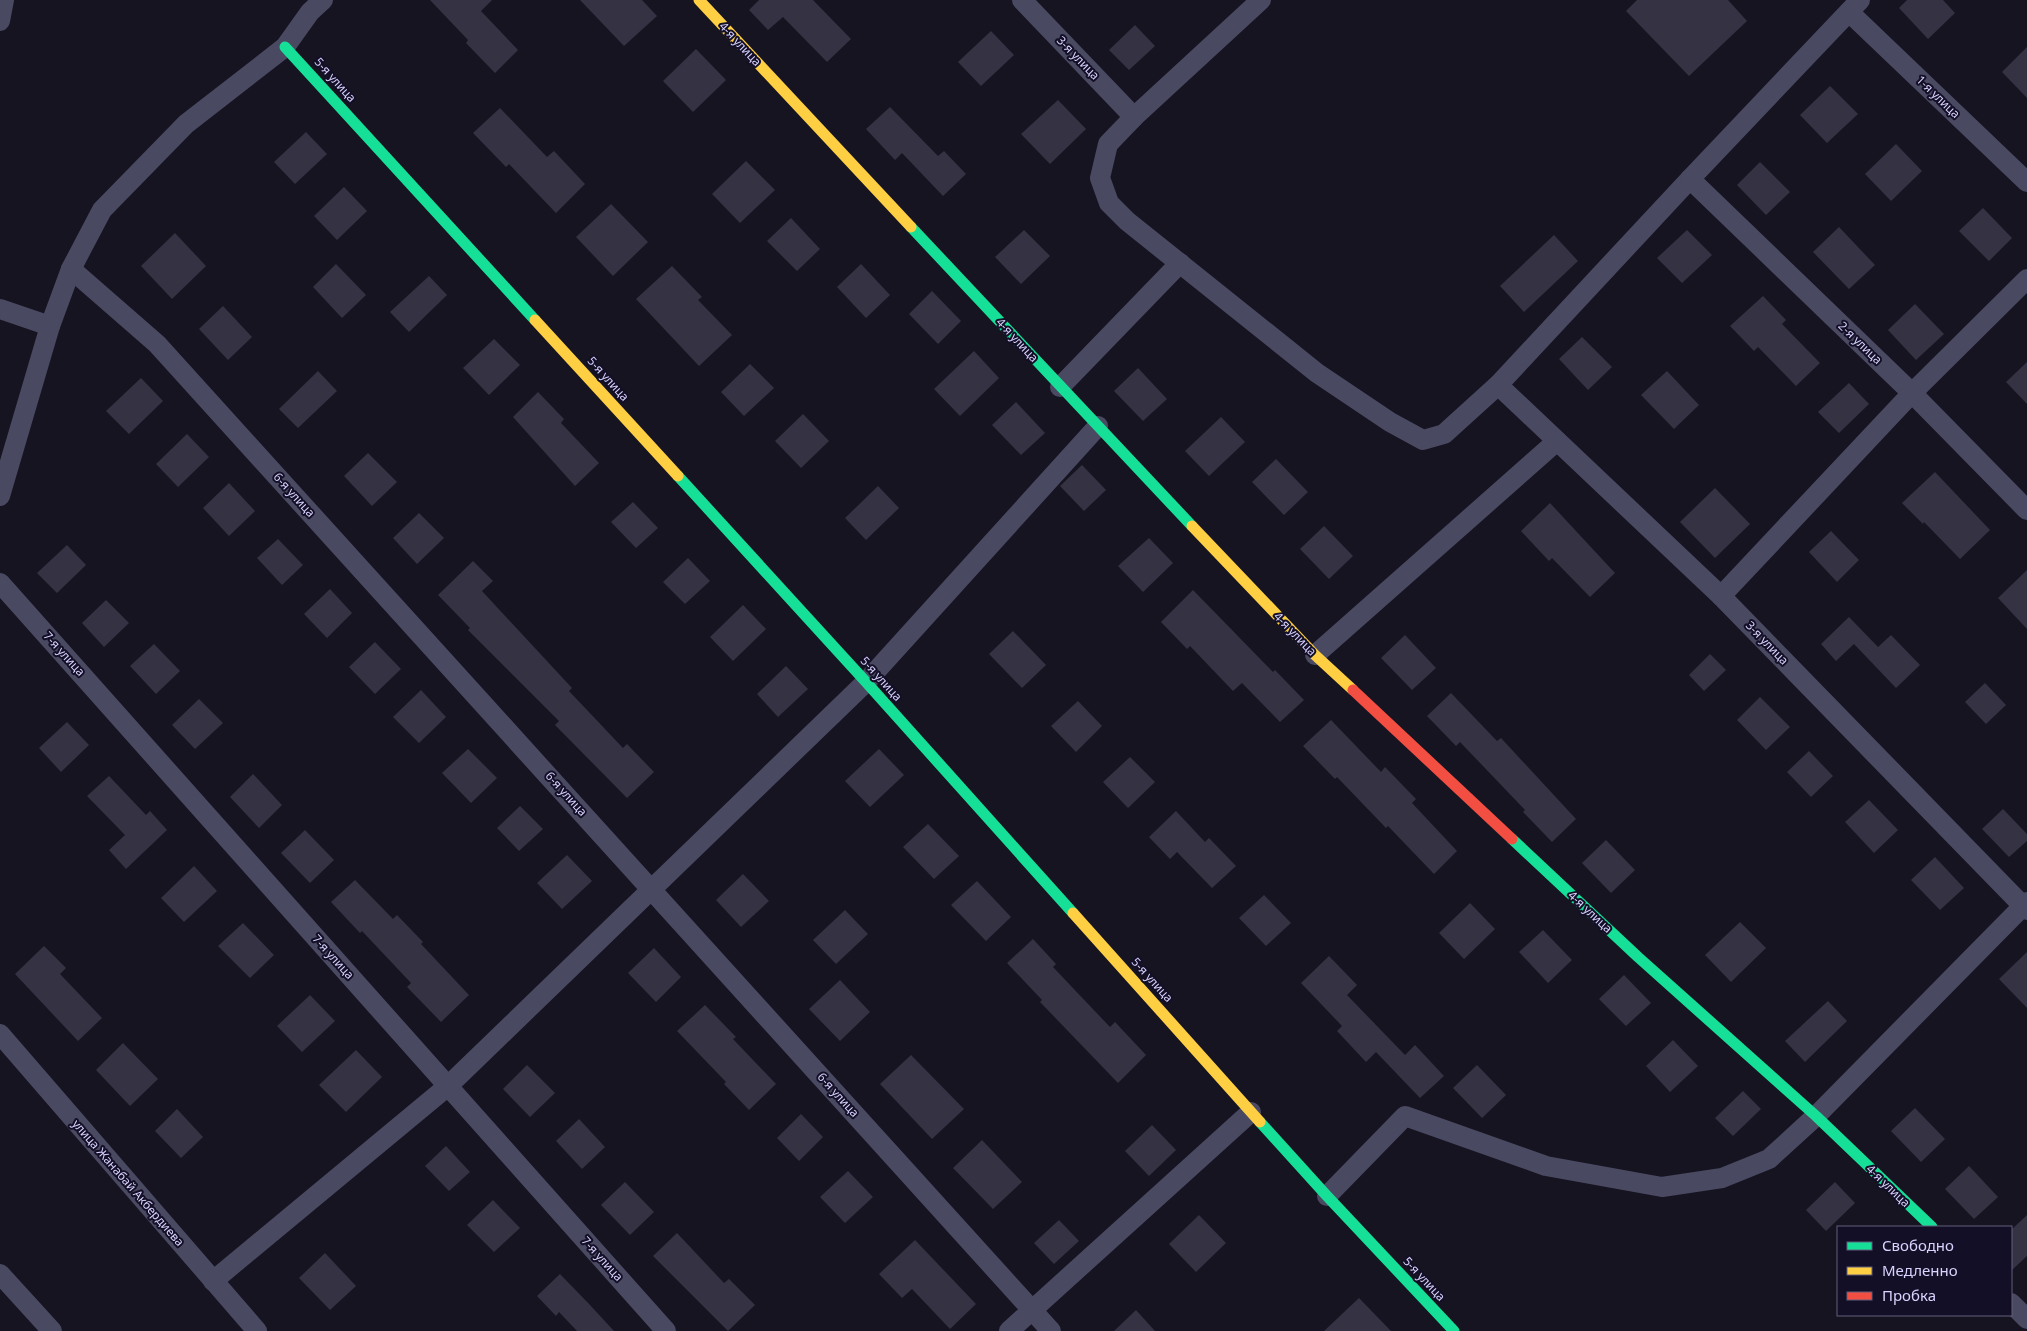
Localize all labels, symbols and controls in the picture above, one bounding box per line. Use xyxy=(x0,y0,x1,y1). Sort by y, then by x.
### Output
street label: 4-я улица xyxy=(715,18,765,69)
street label: 3-я улица xyxy=(1053,32,1104,83)
street label: 5-я улица xyxy=(311,54,360,106)
street label: 1-я улица xyxy=(1913,71,1964,122)
street label: 4-я улица xyxy=(992,314,1042,365)
street label: 2-я улица xyxy=(1835,317,1886,368)
street label: 5-я улица xyxy=(584,353,633,405)
street label: 6-я улица xyxy=(270,469,319,521)
street label: 4-я улица xyxy=(1270,608,1321,659)
street label: 3-я улица xyxy=(1742,617,1793,668)
street label: 7-я улица xyxy=(40,628,89,680)
street label: 5-я улица xyxy=(857,653,906,705)
street label: 6-я улица xyxy=(542,768,591,820)
street label: 4-я улица xyxy=(1565,887,1616,937)
street label: 7-я улица xyxy=(309,931,358,983)
street label: 5-я улица xyxy=(1128,954,1177,1006)
street label: 6-я улица xyxy=(814,1069,863,1121)
street label: улица Жанабай Акбердиева xyxy=(69,1116,188,1250)
street label: 4-я улица xyxy=(1863,1160,1914,1211)
legend xyxy=(1837,1226,2012,1316)
street label: 7-я улица xyxy=(578,1233,627,1285)
text: Свободно xyxy=(1882,1235,1954,1255)
street label: 5-я улица xyxy=(1399,1253,1449,1304)
text: Медленно xyxy=(1882,1260,1958,1280)
text: Пробка xyxy=(1882,1285,1936,1305)

